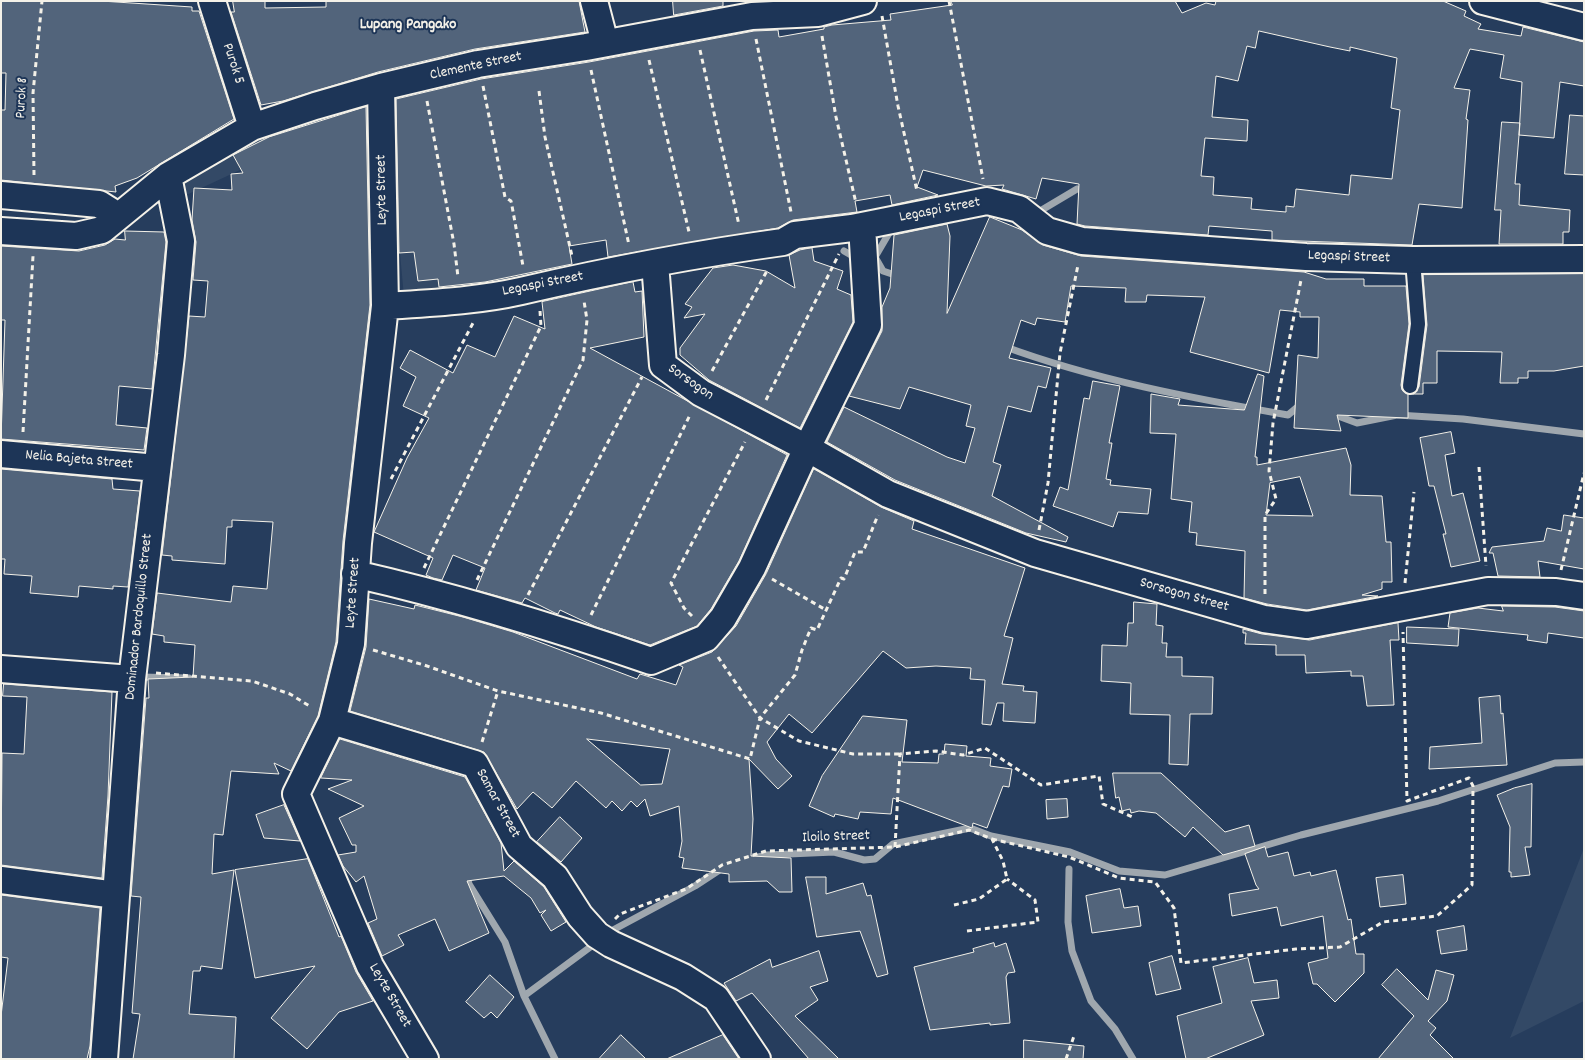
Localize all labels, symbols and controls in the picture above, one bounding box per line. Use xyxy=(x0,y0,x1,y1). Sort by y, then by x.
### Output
district label: Lupang Pangako xyxy=(360,16,456,36)
street label: Purok 5 xyxy=(217,41,247,87)
street label: Clemente Street xyxy=(428,48,524,86)
street label: Purok 8 xyxy=(13,77,33,119)
street label: Leyte Street xyxy=(373,154,393,226)
street label: Legaspi Street xyxy=(898,194,982,228)
street label: Legaspi Street xyxy=(1308,248,1390,268)
street label: Legaspi Street xyxy=(501,268,585,302)
street label: Sorsogon xyxy=(664,361,716,405)
street label: Nelia Bajeta Street xyxy=(24,447,134,475)
street label: Dominador Bardoquillo Street xyxy=(122,533,158,701)
street label: Leyte Street xyxy=(343,557,365,629)
street label: Sorsogon Street xyxy=(1137,575,1231,617)
street label: Samar Street xyxy=(471,766,523,842)
street label: Iloilo Street xyxy=(802,828,870,848)
street label: Leyte Street xyxy=(363,961,415,1031)

